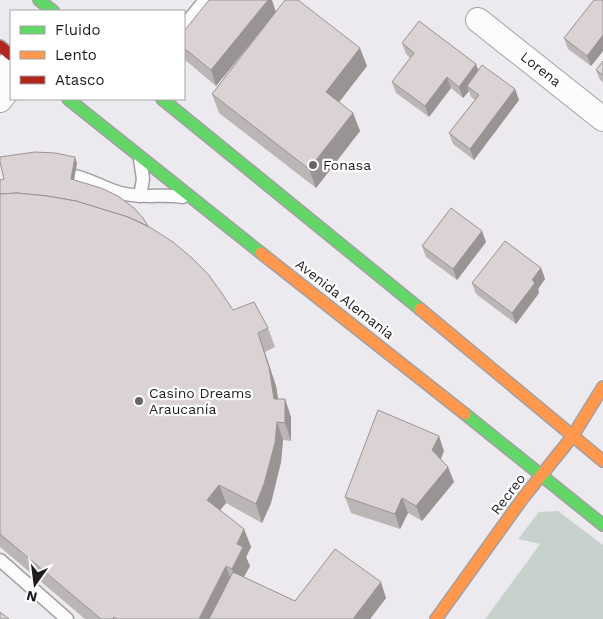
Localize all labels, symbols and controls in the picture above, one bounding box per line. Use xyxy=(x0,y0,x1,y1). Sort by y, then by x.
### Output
legend xyxy=(10,10,185,100)
text: Fluido xyxy=(55,21,100,39)
text: Lento xyxy=(55,46,97,64)
street label: Lorena xyxy=(518,48,564,90)
text: Atasco xyxy=(55,71,104,89)
place label: Fonasa xyxy=(323,157,371,173)
marker: Fonasa xyxy=(307,159,319,171)
street label: Avenida Alemania xyxy=(293,256,397,342)
place label: Casino Dreams Araucanía xyxy=(149,385,252,417)
marker: Casino Dreams Araucanía xyxy=(133,395,145,407)
street label: Recreo xyxy=(487,470,529,518)
north arrow xyxy=(10,559,60,609)
text: N xyxy=(25,588,39,606)

